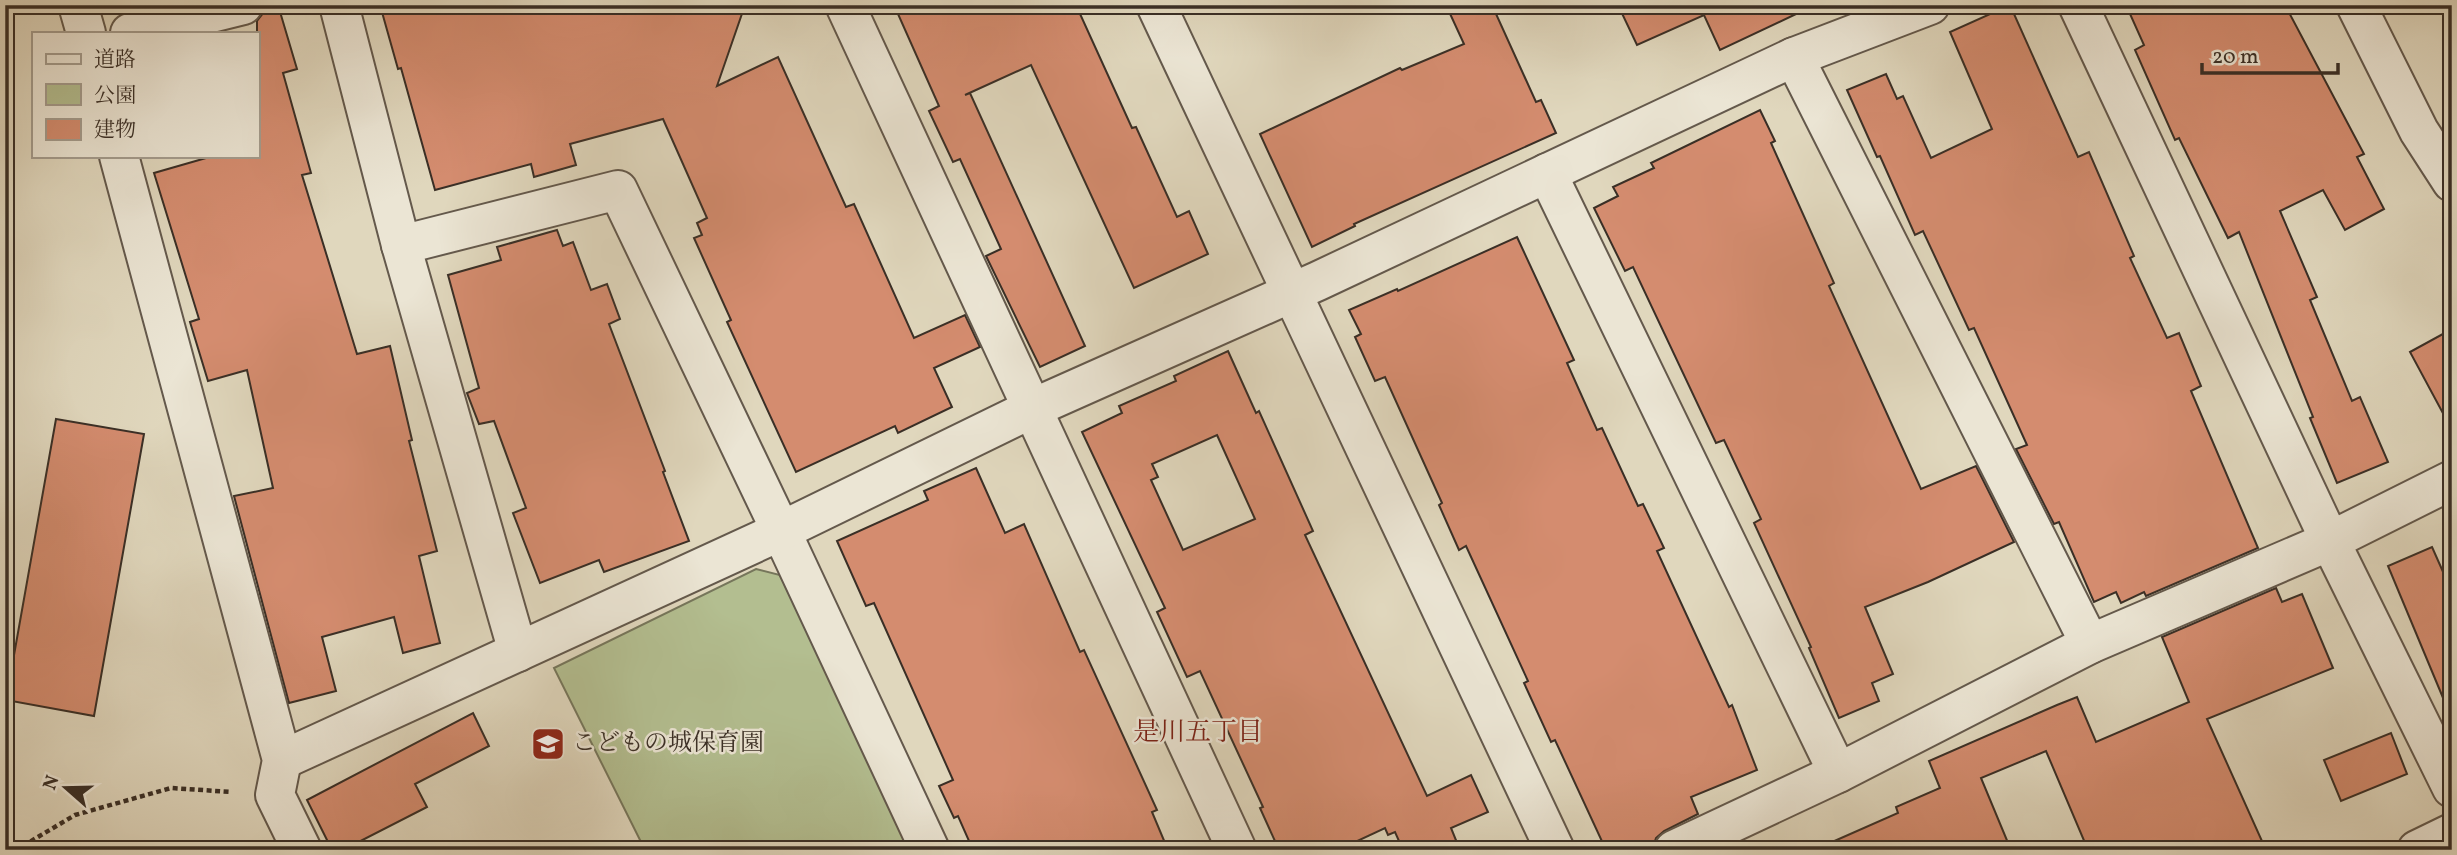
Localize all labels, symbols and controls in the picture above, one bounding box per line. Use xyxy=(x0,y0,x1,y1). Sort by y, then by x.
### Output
legend xyxy=(32,32,259,158)
scale bar xyxy=(2202,32,2338,76)
text: 20 m xyxy=(2212,43,2258,72)
text: 道路 xyxy=(94,46,136,75)
text: 公園 xyxy=(94,82,136,111)
text: 建物 xyxy=(94,116,136,145)
district label: 是川五丁目 xyxy=(1133,715,1263,751)
school or university icon: こどもの城保育園 xyxy=(529,725,567,763)
place label: こどもの城保育園 xyxy=(572,727,764,761)
north arrow xyxy=(32,754,102,824)
text: N xyxy=(37,772,67,794)

